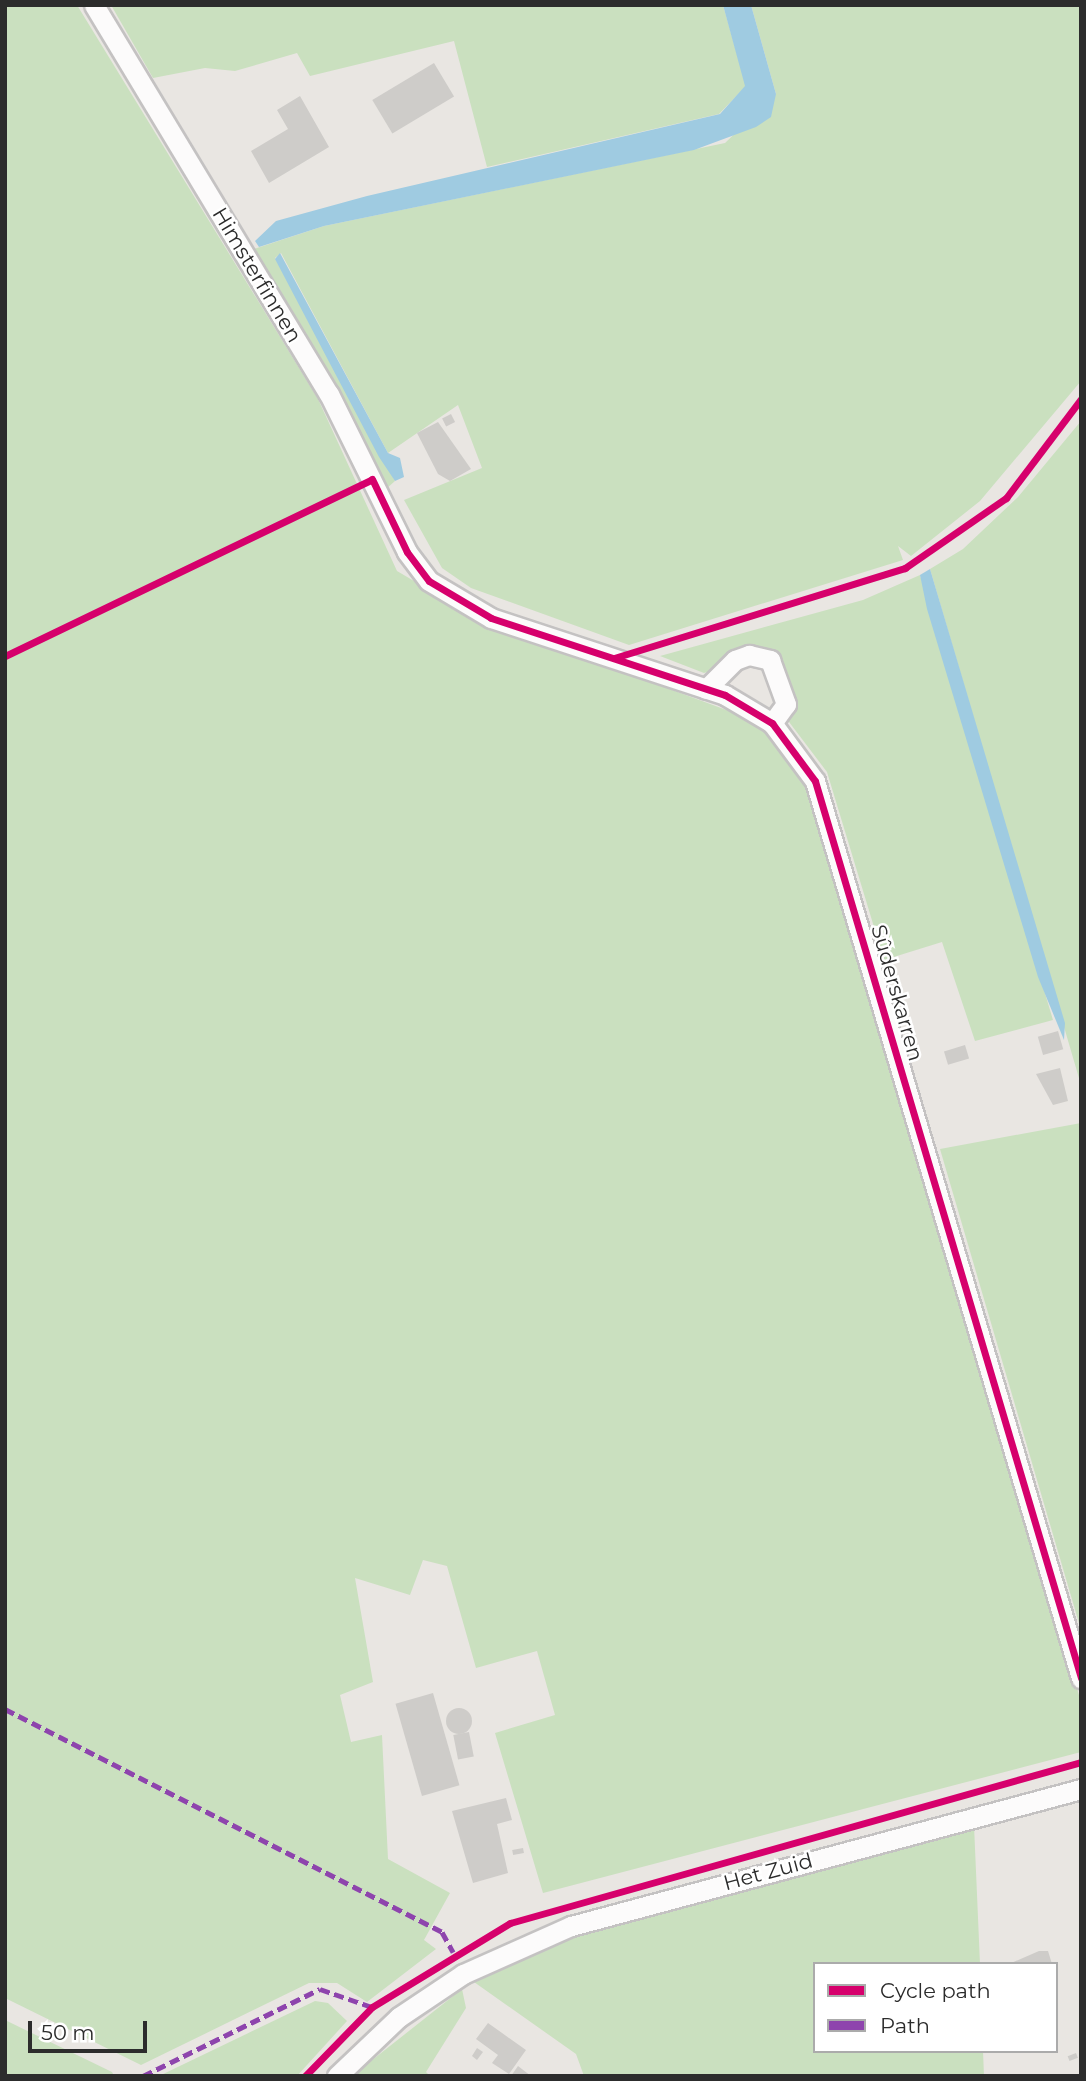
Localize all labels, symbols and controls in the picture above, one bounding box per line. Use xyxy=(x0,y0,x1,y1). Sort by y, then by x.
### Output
street label: Himsterfinnen xyxy=(207,203,307,347)
street label: Sûderskarren xyxy=(866,922,928,1064)
street label: Het Zuid xyxy=(721,1848,815,1896)
legend xyxy=(813,1962,1058,2053)
text: Cycle path xyxy=(880,1978,991,2003)
scale bar xyxy=(32,2008,150,2052)
text: Path xyxy=(880,2013,930,2038)
text: 50 m xyxy=(41,2020,95,2045)

